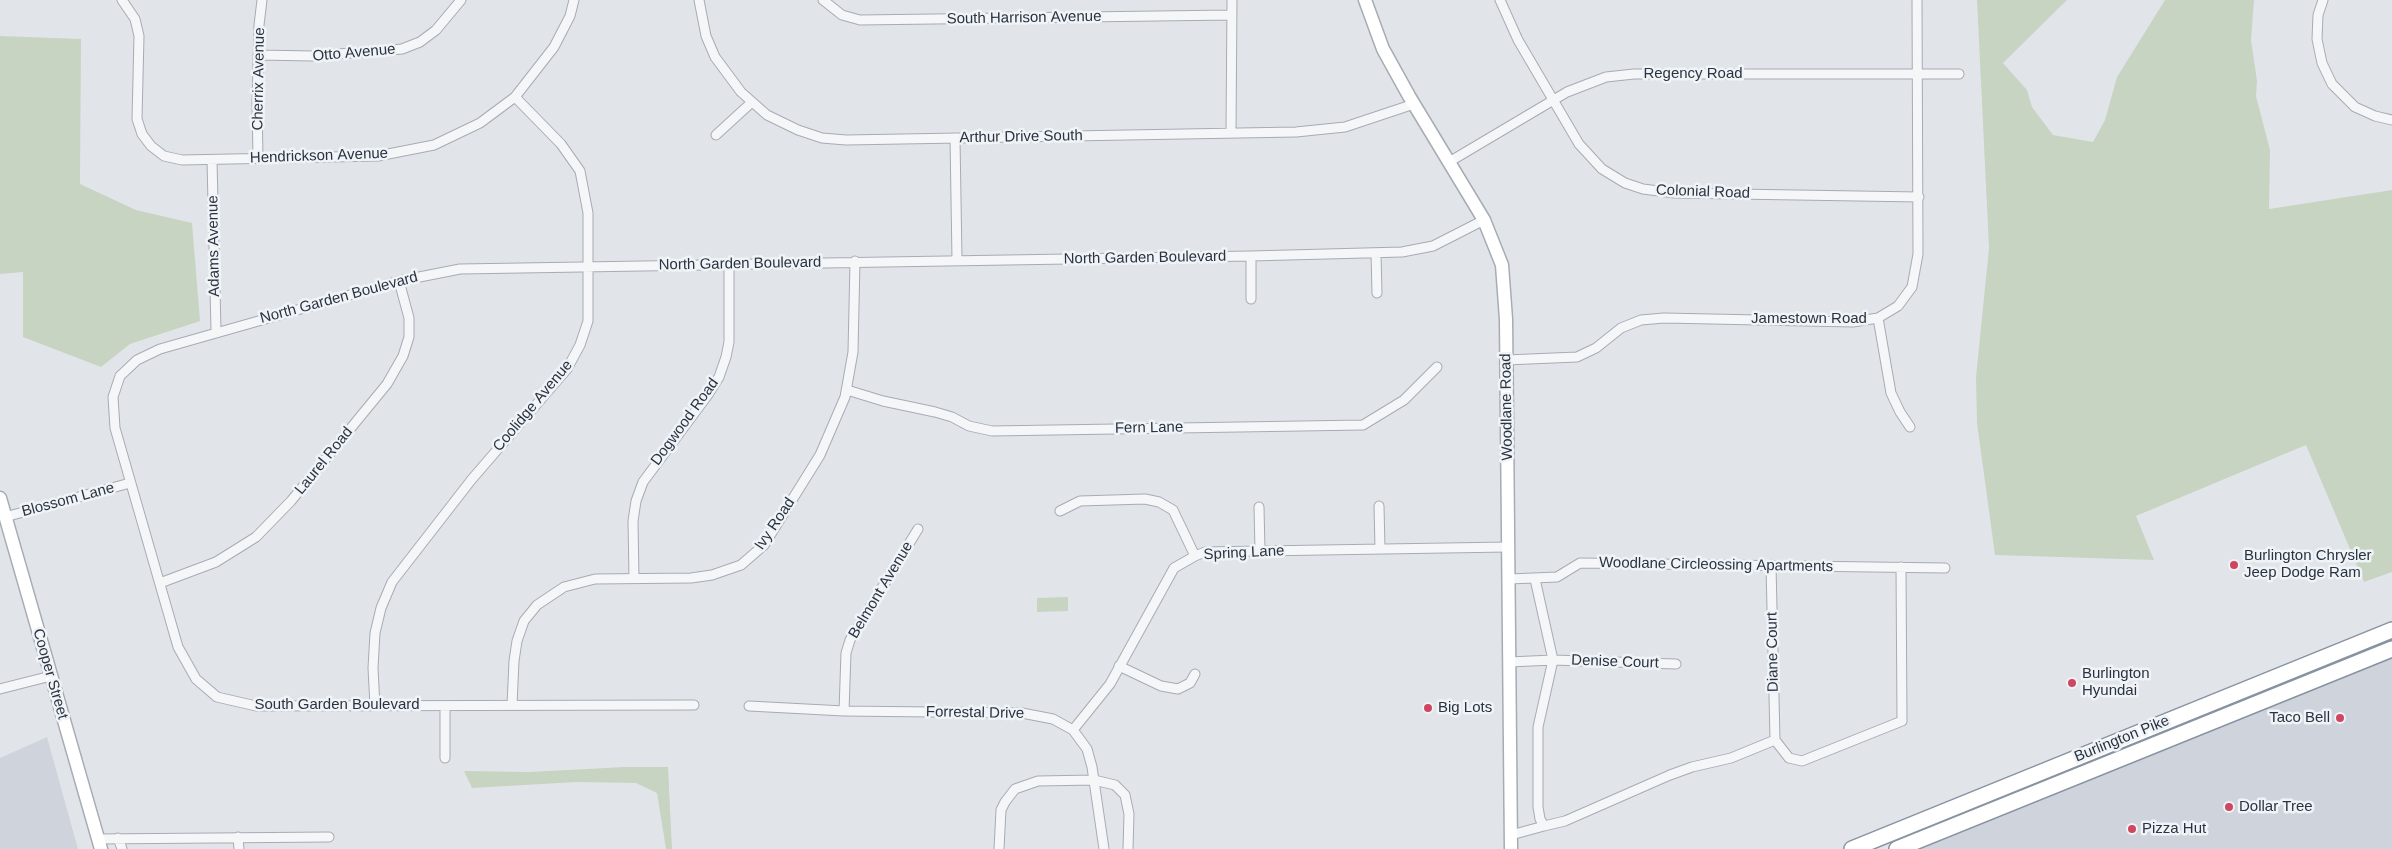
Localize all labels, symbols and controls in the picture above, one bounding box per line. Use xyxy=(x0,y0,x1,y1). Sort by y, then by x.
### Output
street label: South Harrison Avenue xyxy=(946,8,1102,28)
street label: Cherrix Avenue xyxy=(249,27,269,131)
street label: Otto Avenue xyxy=(312,40,396,66)
street label: Regency Road xyxy=(1643,65,1743,83)
street label: Arthur Drive South xyxy=(959,127,1083,147)
street label: Hendrickson Avenue xyxy=(250,145,388,167)
street label: Colonial Road xyxy=(1656,181,1750,203)
street label: Adams Avenue xyxy=(204,195,224,297)
street label: North Garden Boulevard xyxy=(1064,248,1226,268)
street label: North Garden Boulevard xyxy=(659,254,821,274)
street label: North Garden Boulevard xyxy=(258,268,420,328)
street label: Jamestown Road xyxy=(1751,310,1867,328)
street label: Woodlane Road xyxy=(1497,353,1517,461)
street label: Coolidge Avenue xyxy=(489,357,577,455)
street label: Dogwood Road xyxy=(647,375,723,469)
street label: Fern Lane xyxy=(1115,418,1183,438)
street label: Laurel Road xyxy=(291,424,357,498)
street label: Blossom Lane xyxy=(20,479,116,521)
street label: Ivy Road xyxy=(751,494,799,554)
street label: Belmont Avenue xyxy=(845,538,917,642)
street label: Spring Lane xyxy=(1203,542,1285,564)
place label: Burlington Chrysler Jeep Dodge Ram xyxy=(2244,547,2372,582)
street label: Woodlane Circleossing Apartments xyxy=(1599,554,1833,576)
marker: Burlington Chrysler Jeep Dodge Ram xyxy=(2228,559,2240,571)
street label: Diane Court xyxy=(1763,612,1783,692)
street label: Cooper Street xyxy=(28,627,72,721)
street label: Denise Court xyxy=(1571,651,1659,673)
place label: Burlington Hyundai xyxy=(2082,665,2150,700)
marker: Burlington Hyundai xyxy=(2066,677,2078,689)
street label: South Garden Boulevard xyxy=(254,696,420,714)
place label: Big Lots xyxy=(1438,699,1492,717)
marker: Big Lots xyxy=(1422,702,1434,714)
street label: Forrestal Drive xyxy=(926,703,1024,723)
place label: Taco Bell xyxy=(2269,709,2330,727)
street label: Burlington Pike xyxy=(2072,712,2172,766)
marker: Taco Bell xyxy=(2334,712,2346,724)
place label: Dollar Tree xyxy=(2239,798,2313,816)
marker: Dollar Tree xyxy=(2223,801,2235,813)
place label: Pizza Hut xyxy=(2142,820,2206,838)
marker: Pizza Hut xyxy=(2126,823,2138,835)

